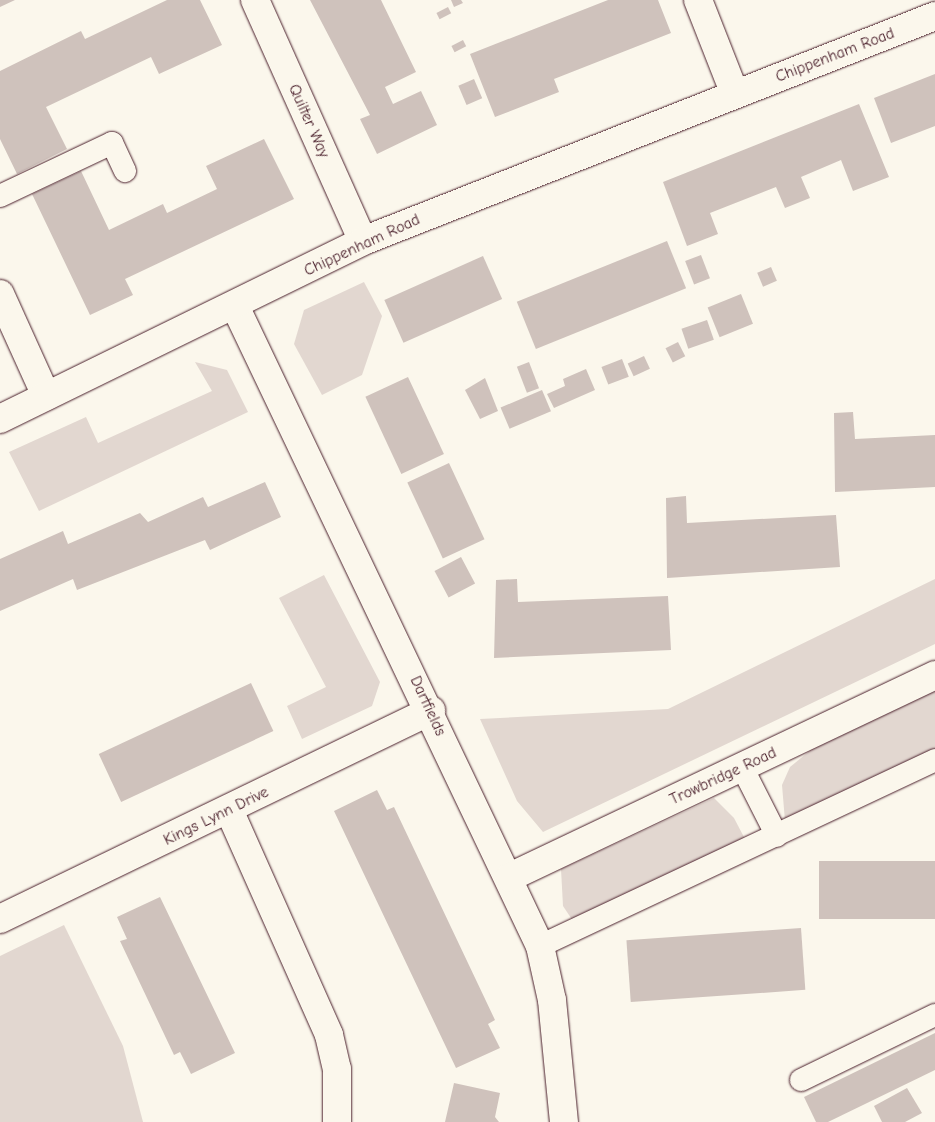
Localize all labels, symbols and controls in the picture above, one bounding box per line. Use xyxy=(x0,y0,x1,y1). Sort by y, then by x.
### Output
street label: Chippenham Road xyxy=(773,23,897,87)
street label: Quilter Way xyxy=(284,81,334,161)
street label: Chippenham Road xyxy=(301,210,423,280)
street label: Dartfields xyxy=(406,673,450,739)
street label: Trowbridge Road xyxy=(666,743,780,809)
street label: Kings Lynn Drive xyxy=(160,782,272,850)

